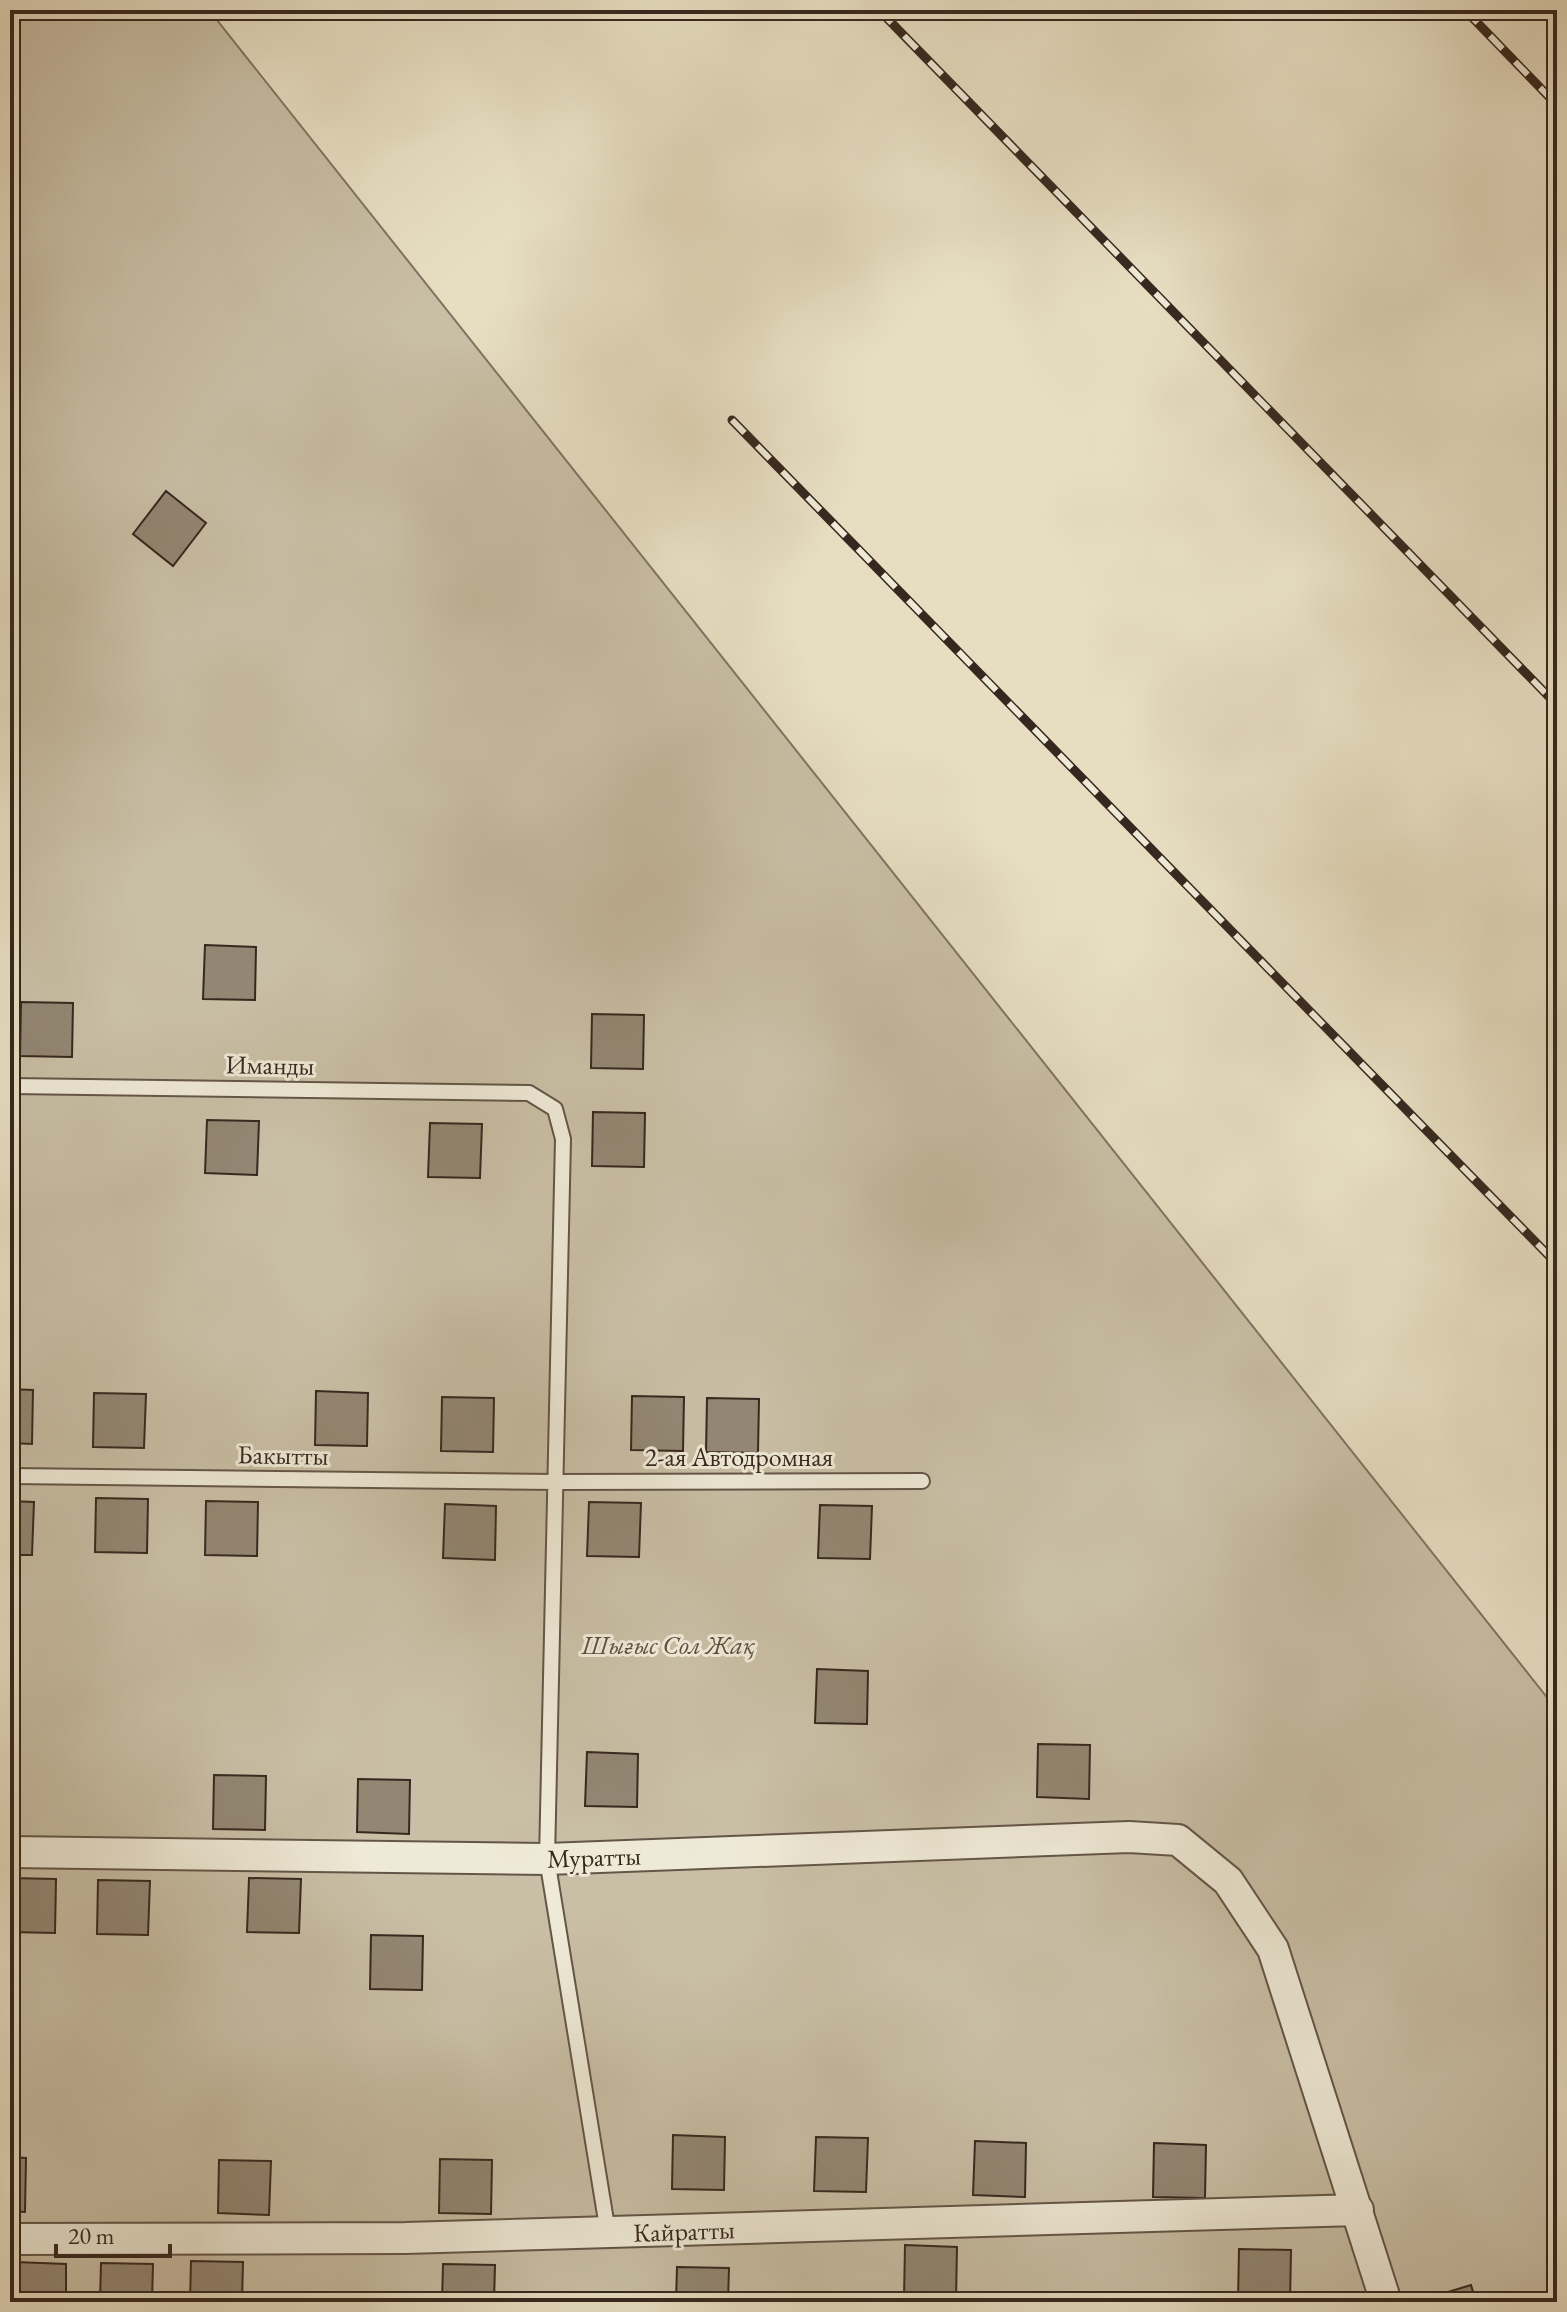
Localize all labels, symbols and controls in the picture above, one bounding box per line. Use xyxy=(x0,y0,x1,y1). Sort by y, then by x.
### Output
street label: Иманды xyxy=(225,1047,315,1083)
street label: Бакытты xyxy=(237,1437,329,1473)
street label: 2-ая Автодромная xyxy=(645,1440,833,1474)
park label: Шығыс Сол Жақ xyxy=(580,1628,755,1662)
street label: Муратты xyxy=(546,1838,642,1876)
scale bar xyxy=(56,2208,170,2258)
street label: Кайратты xyxy=(633,2212,736,2250)
text: 20 m xyxy=(68,2220,115,2251)

